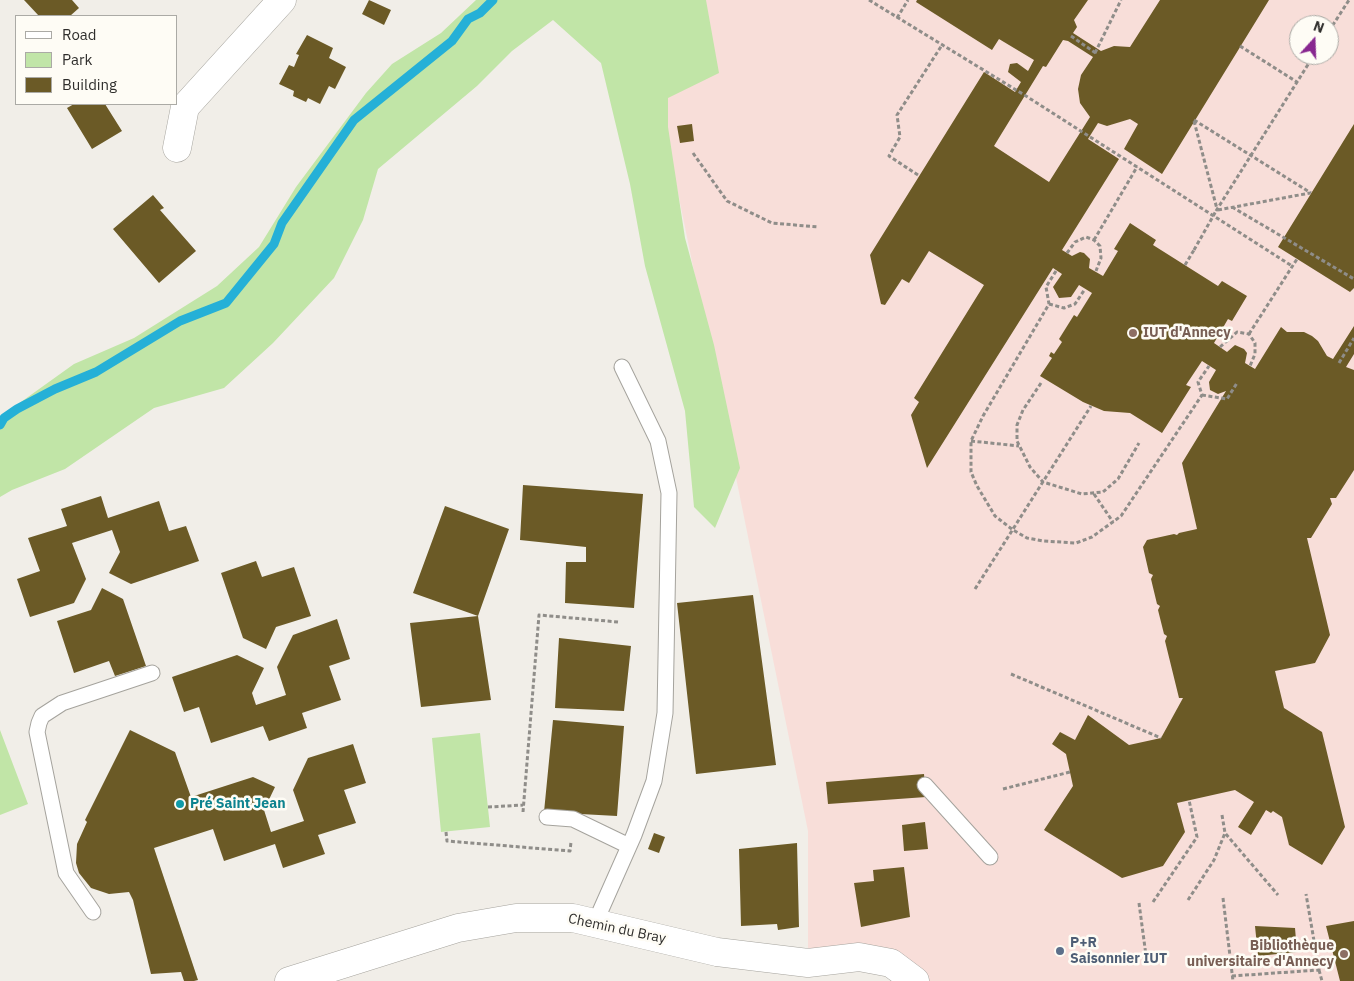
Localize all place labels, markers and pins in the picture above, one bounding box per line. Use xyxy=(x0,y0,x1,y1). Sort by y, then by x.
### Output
place label: IUT d'Annecy xyxy=(1143,325,1231,341)
marker: IUT d'Annecy xyxy=(1127,327,1139,339)
place label: Pré Saint Jean xyxy=(190,796,286,812)
marker: Pré Saint Jean xyxy=(174,798,186,810)
place label: P+R Saisonnier IUT xyxy=(1070,935,1167,968)
place label: Bibliothèque universitaire d'Annecy xyxy=(1187,938,1334,970)
marker: P+R Saisonnier IUT xyxy=(1054,945,1066,957)
marker: Bibliothèque universitaire d'Annecy xyxy=(1338,948,1350,960)

